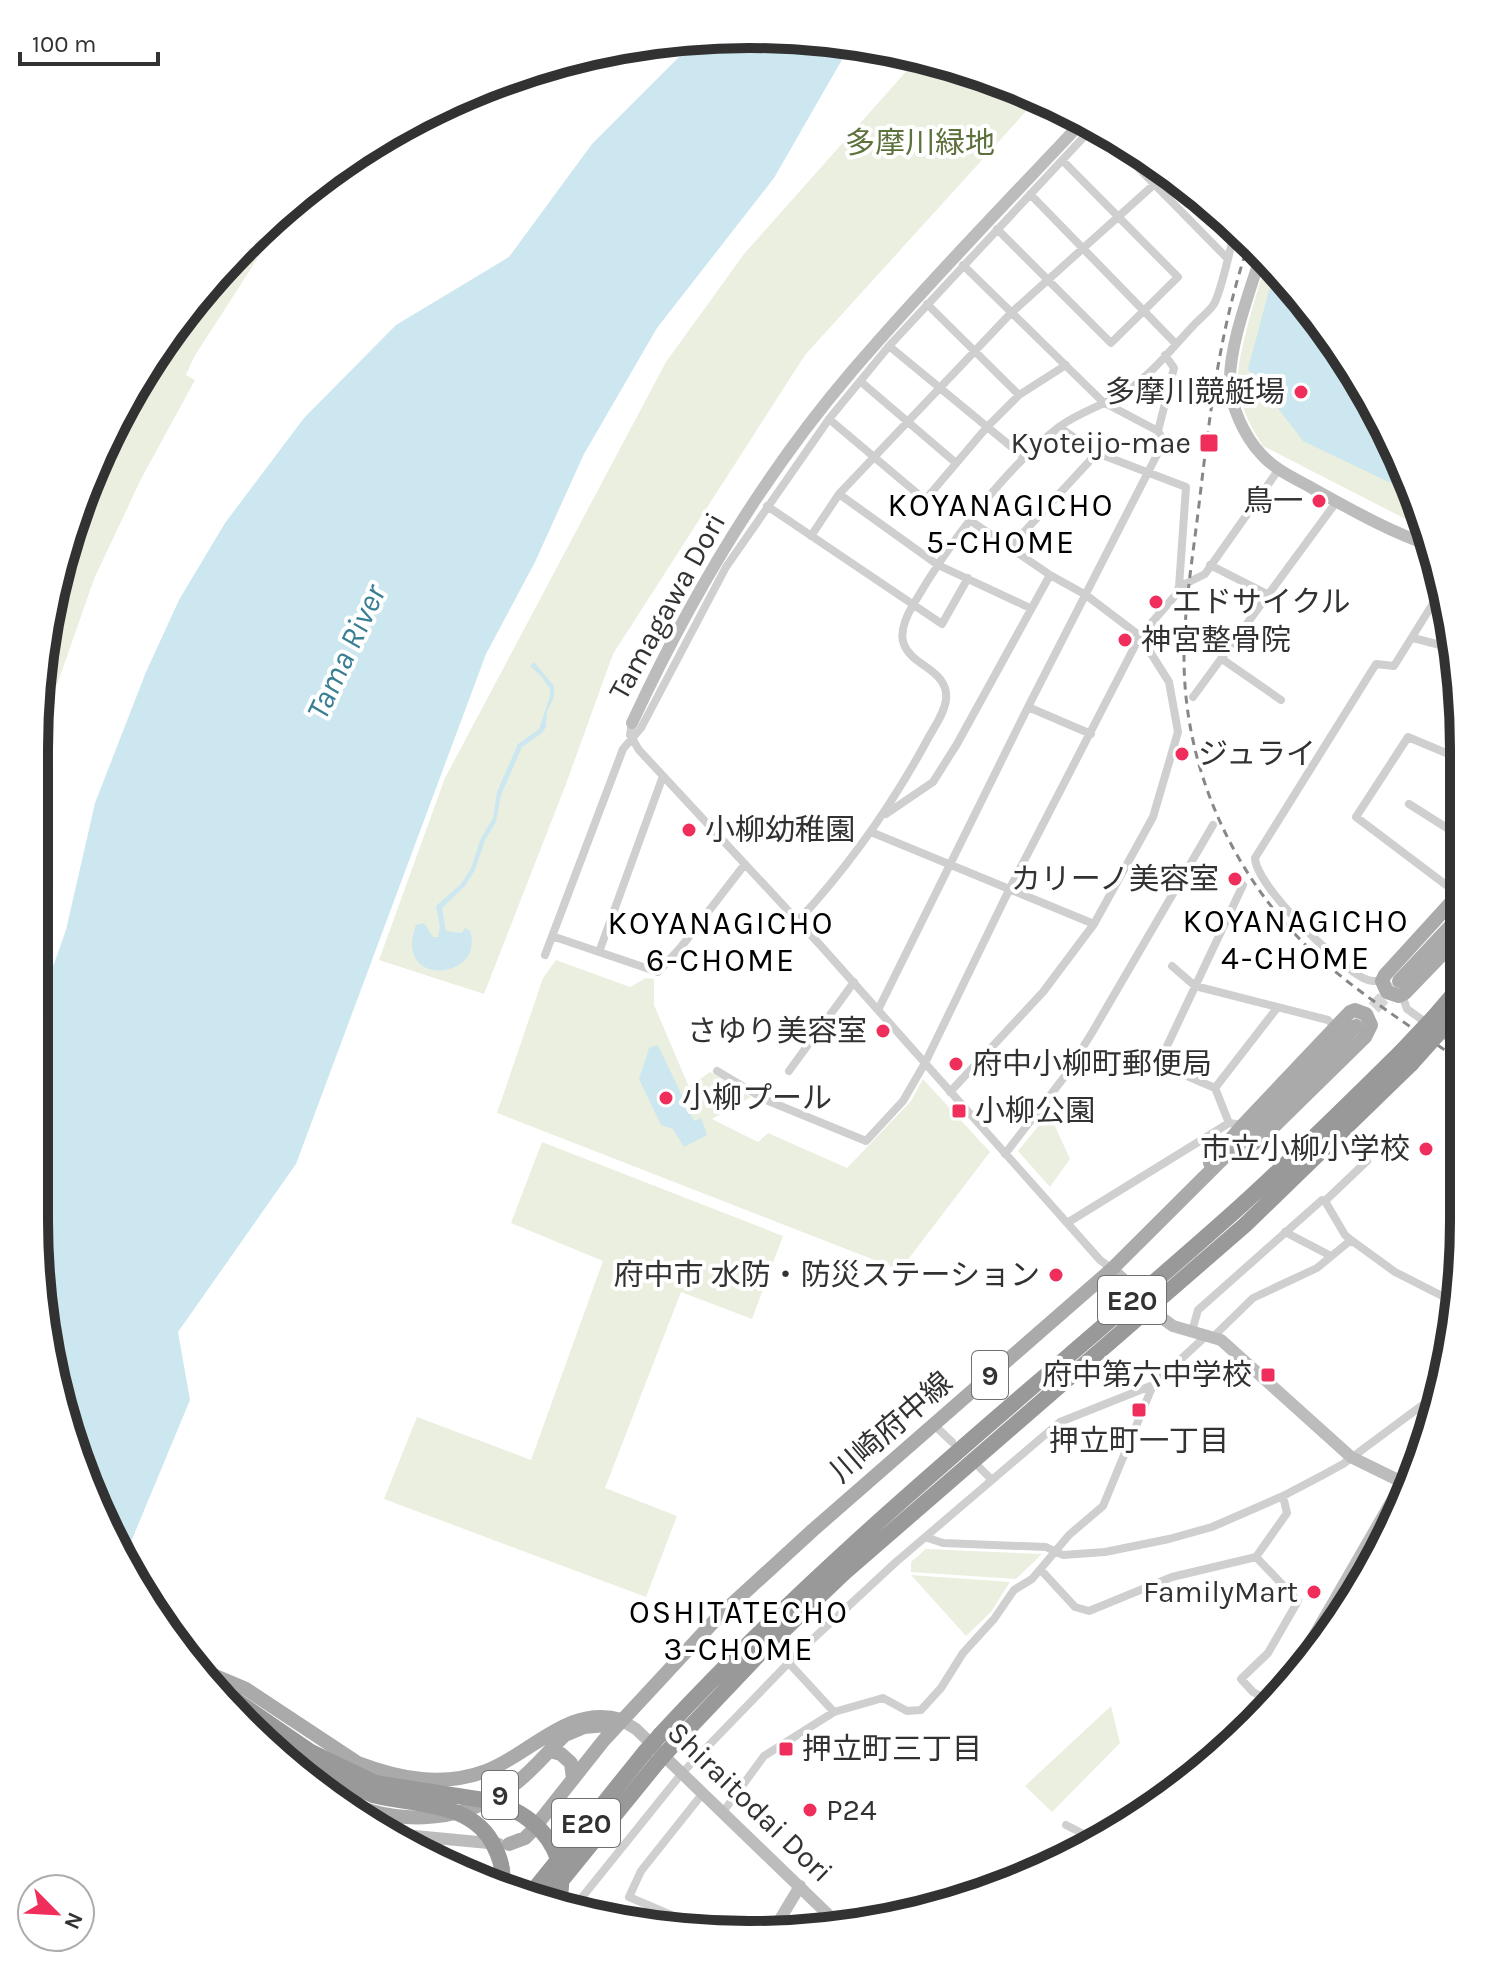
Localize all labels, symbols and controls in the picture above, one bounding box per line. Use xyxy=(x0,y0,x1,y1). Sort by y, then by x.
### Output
scale bar xyxy=(20,16,158,66)
text: 100 m xyxy=(32,30,97,58)
park label: 多摩川緑地 xyxy=(845,125,995,161)
place label: 多摩川競艇場 xyxy=(1105,374,1285,410)
marker: 多摩川競艇場 xyxy=(1292,383,1310,401)
place label: Kyoteijo-mae xyxy=(1011,425,1191,461)
marker: Kyoteijo-mae xyxy=(1198,432,1220,454)
place label: 鳥一 xyxy=(1243,483,1303,519)
district label: KOYANAGICHO 5-CHOME xyxy=(888,487,1114,561)
marker: 鳥一 xyxy=(1310,492,1328,510)
street label: Tamagawa Dori xyxy=(601,506,733,706)
water label: Tama River xyxy=(299,578,394,725)
place label: エドサイクル xyxy=(1172,584,1351,620)
marker: エドサイクル xyxy=(1147,593,1165,611)
place label: 神宮整骨院 xyxy=(1141,622,1291,658)
marker: 神宮整骨院 xyxy=(1116,631,1134,649)
place label: ジュライ xyxy=(1198,736,1316,772)
marker: ジュライ xyxy=(1173,745,1191,763)
place label: 小柳幼稚園 xyxy=(705,812,855,848)
marker: 小柳幼稚園 xyxy=(680,821,698,839)
place label: カリーノ美容室 xyxy=(1011,861,1219,897)
marker: カリーノ美容室 xyxy=(1226,870,1244,888)
district label: KOYANAGICHO 4-CHOME xyxy=(1183,903,1409,977)
district label: KOYANAGICHO 6-CHOME xyxy=(608,905,834,979)
place label: さゆり美容室 xyxy=(687,1013,867,1049)
marker: さゆり美容室 xyxy=(874,1022,892,1040)
place label: 府中小柳町郵便局 xyxy=(972,1046,1212,1082)
marker: 府中小柳町郵便局 xyxy=(947,1055,965,1073)
place label: 小柳プール xyxy=(682,1080,832,1116)
marker: 小柳プール xyxy=(657,1089,675,1107)
place label: 小柳公園 xyxy=(975,1093,1095,1129)
marker: 小柳公園 xyxy=(950,1102,968,1120)
place label: 市立小柳小学校 xyxy=(1200,1131,1410,1167)
marker: 市立小柳小学校 xyxy=(1417,1140,1435,1158)
place label: 府中市 水防・防災ステーション xyxy=(613,1257,1040,1293)
marker: 府中市 水防・防災ステーション xyxy=(1047,1266,1065,1284)
road number: E20 xyxy=(1098,1276,1166,1324)
road number: 9 xyxy=(972,1351,1008,1399)
place label: 府中第六中学校 xyxy=(1042,1357,1252,1393)
street label: 川崎府中線 xyxy=(823,1364,959,1490)
marker: 府中第六中学校 xyxy=(1259,1366,1277,1384)
marker: 押立町一丁目 xyxy=(1130,1401,1148,1419)
place label: 押立町一丁目 xyxy=(1049,1423,1229,1459)
place label: FamilyMart xyxy=(1143,1574,1298,1610)
marker: FamilyMart xyxy=(1305,1583,1323,1601)
district label: OSHITATECHO 3-CHOME xyxy=(629,1594,849,1668)
street label: Shiraitodai Dori xyxy=(660,1714,840,1890)
place label: 押立町三丁目 xyxy=(802,1731,982,1767)
marker: 押立町三丁目 xyxy=(777,1740,795,1758)
road number: 9 xyxy=(482,1771,518,1819)
place label: P24 xyxy=(826,1792,877,1828)
road number: E20 xyxy=(552,1799,620,1847)
marker: P24 xyxy=(801,1801,819,1819)
north arrow xyxy=(16,1873,96,1953)
text: N xyxy=(58,1908,88,1933)

